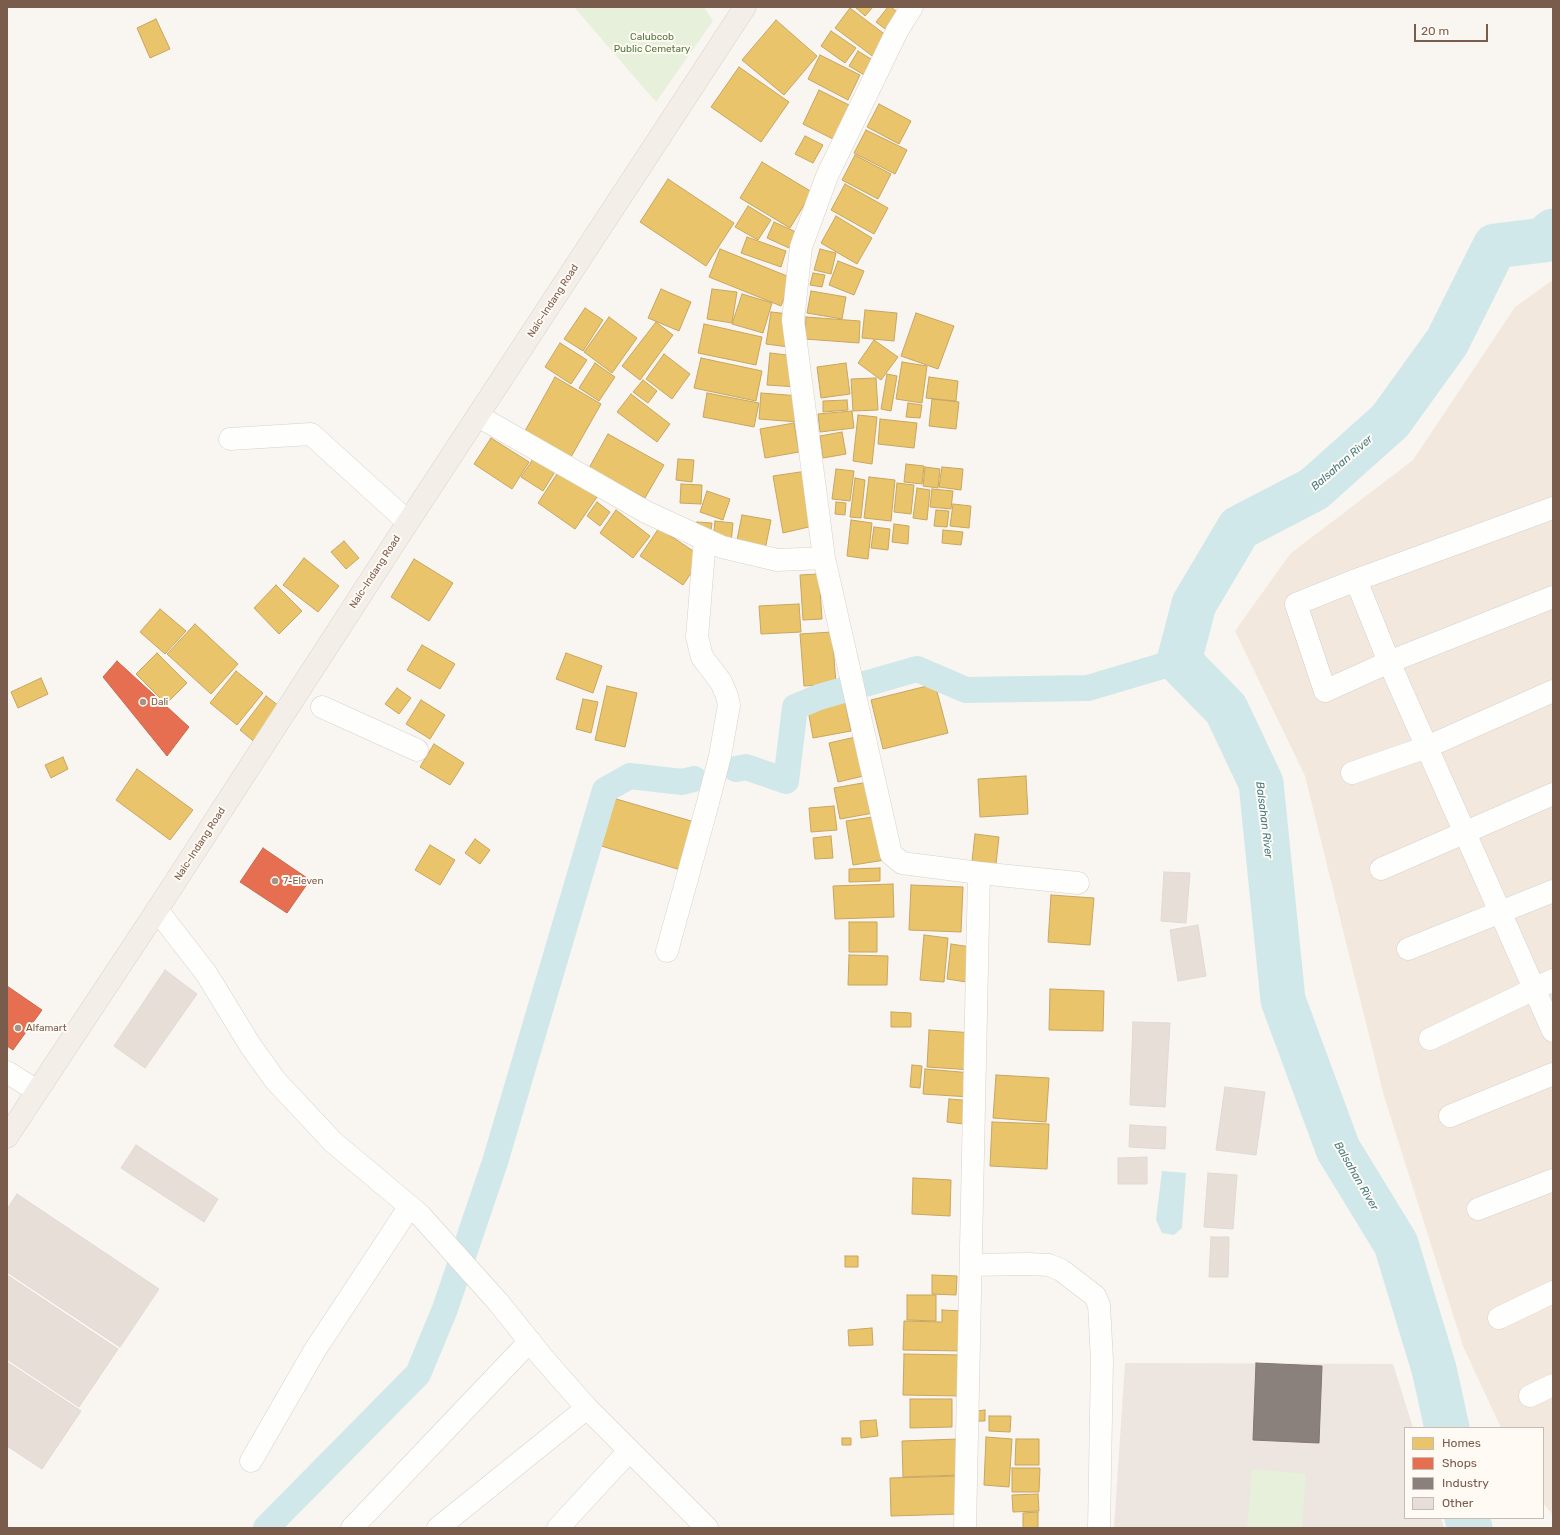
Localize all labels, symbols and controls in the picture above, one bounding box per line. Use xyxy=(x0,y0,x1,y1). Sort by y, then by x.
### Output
scale bar xyxy=(1416,16,1490,42)
text: 20 m xyxy=(1421,24,1449,38)
park label: Calubcob Public Cemetary xyxy=(614,31,690,54)
street label: Naic–Indang Road xyxy=(525,262,581,340)
water label: Balsahan River xyxy=(1309,433,1375,493)
street label: Naic–Indang Road xyxy=(347,533,403,611)
place label: Dali xyxy=(151,696,168,708)
marker: Dali xyxy=(138,697,148,707)
water label: Balsahan River xyxy=(1253,781,1275,859)
street label: Naic–Indang Road xyxy=(172,805,228,883)
place label: 7-Eleven xyxy=(283,875,323,887)
marker: 7-Eleven xyxy=(270,876,280,886)
place label: Alfamart xyxy=(26,1022,67,1034)
marker: Alfamart xyxy=(13,1023,23,1033)
water label: Balsahan River xyxy=(1331,1139,1381,1213)
legend xyxy=(1404,1427,1544,1519)
text: Homes xyxy=(1442,1436,1481,1450)
text: Shops xyxy=(1442,1456,1477,1470)
text: Industry xyxy=(1442,1476,1489,1490)
text: Other xyxy=(1442,1496,1473,1510)

